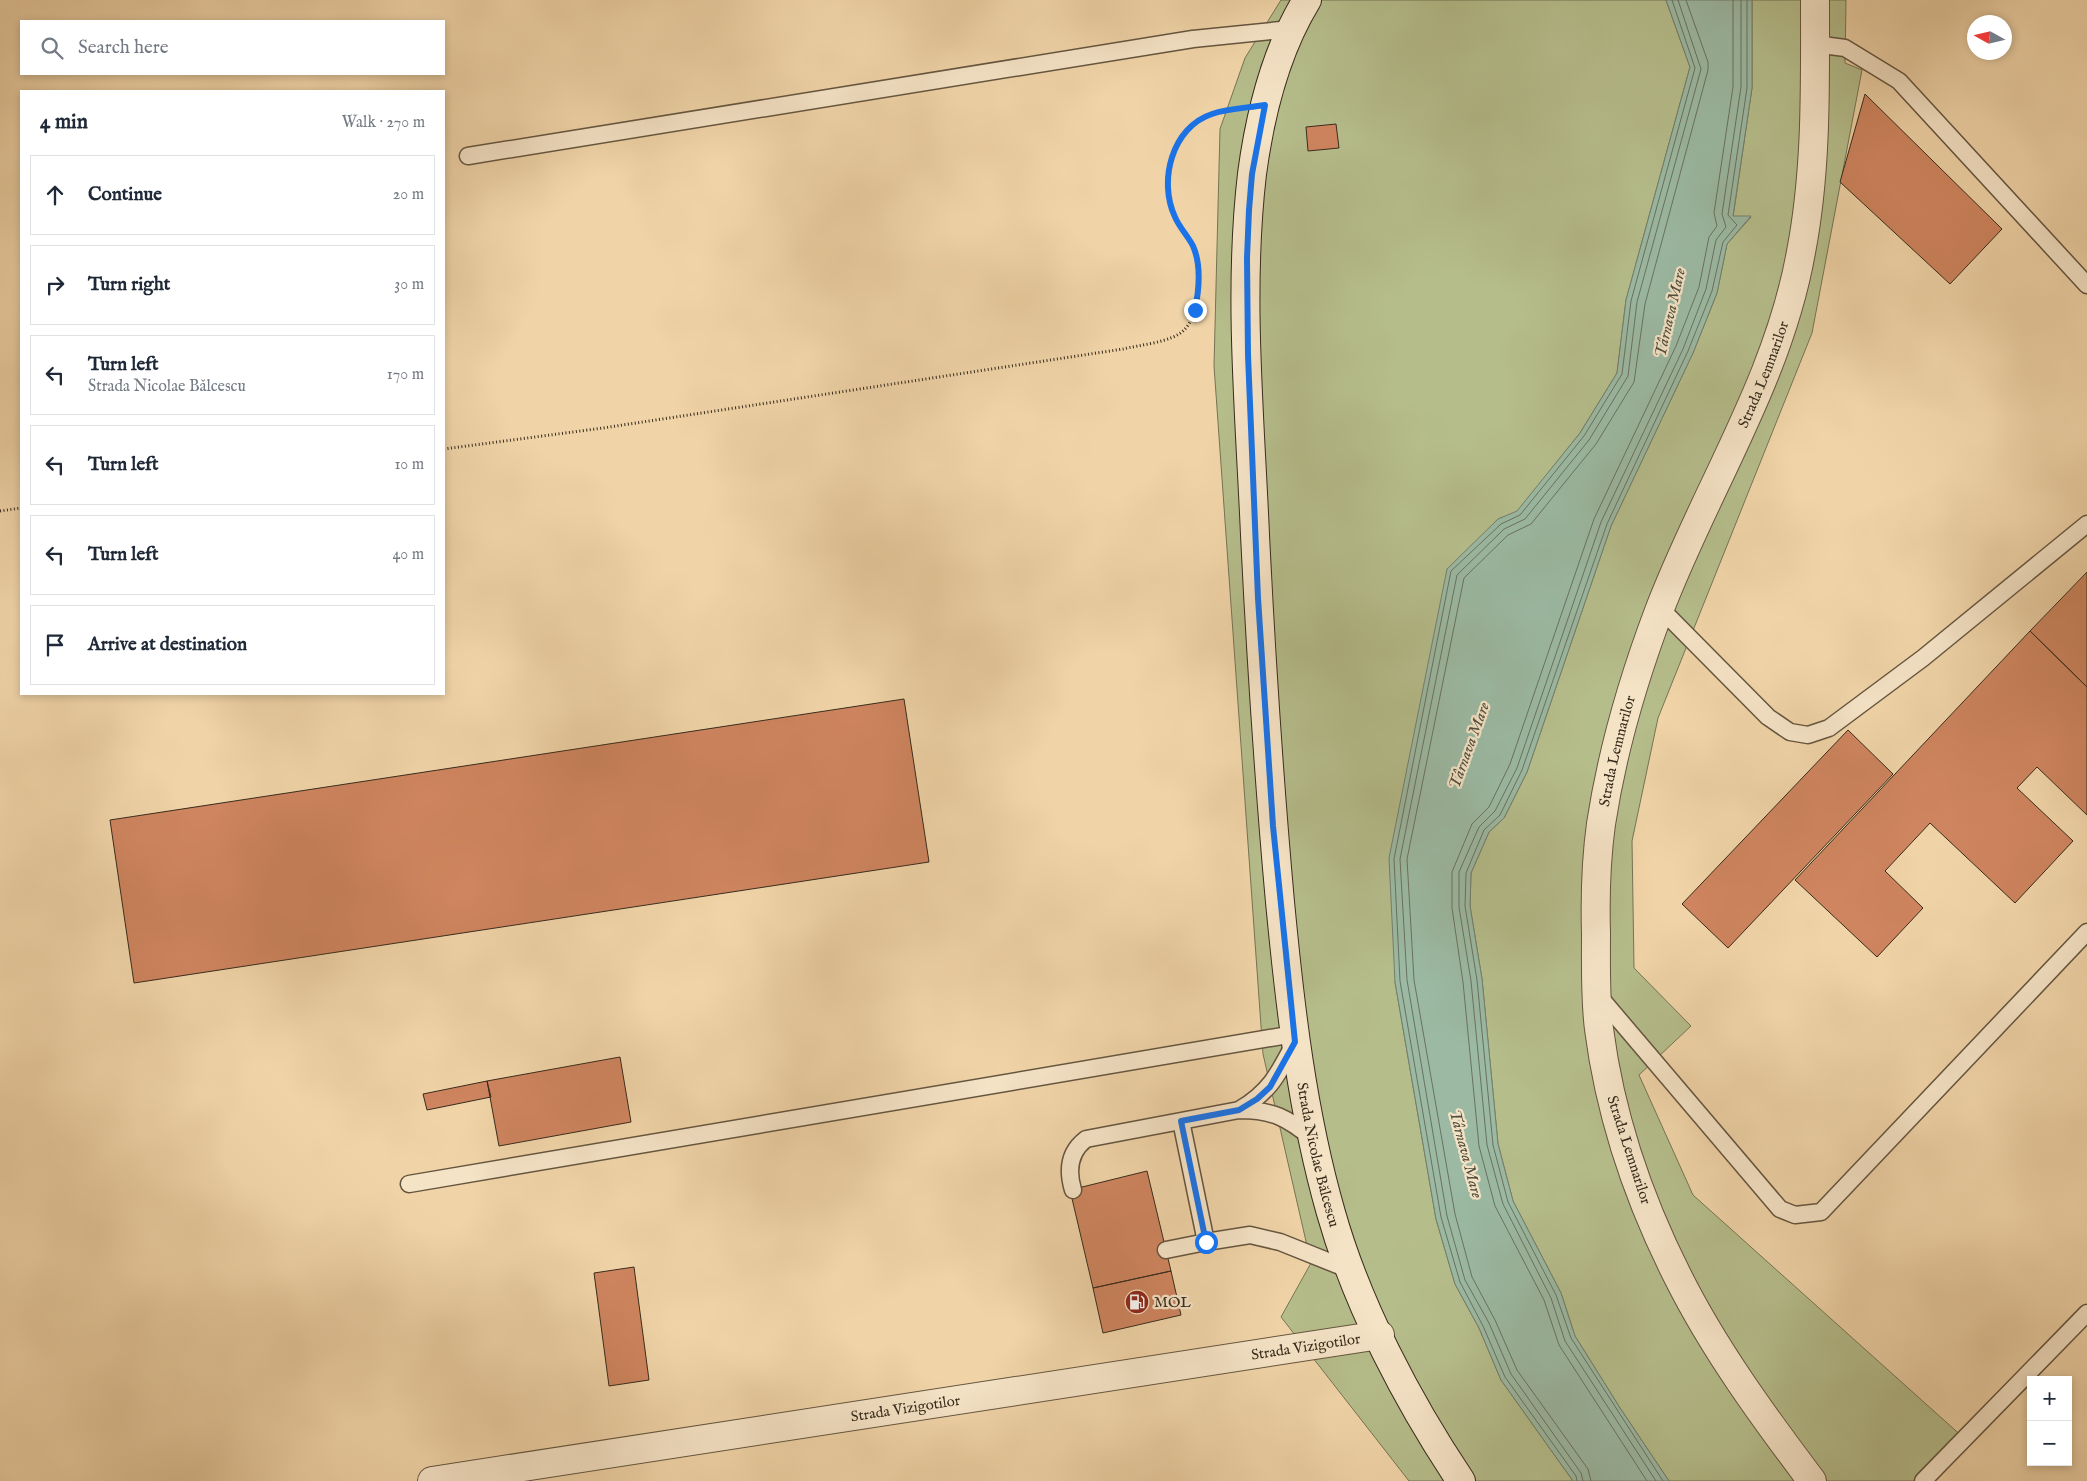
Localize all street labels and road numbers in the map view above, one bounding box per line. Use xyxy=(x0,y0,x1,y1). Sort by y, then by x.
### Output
street label: Strada Lemnarilor xyxy=(1733,318,1793,431)
street label: Strada Lemnarilor xyxy=(1595,693,1640,808)
street label: Strada Nicolae Bălcescu xyxy=(1293,1081,1344,1230)
street label: Strada Lemnarilor xyxy=(1602,1093,1656,1207)
street label: Strada Vizigotilor xyxy=(1250,1329,1362,1364)
street label: Strada Vizigotilor xyxy=(849,1390,962,1426)

